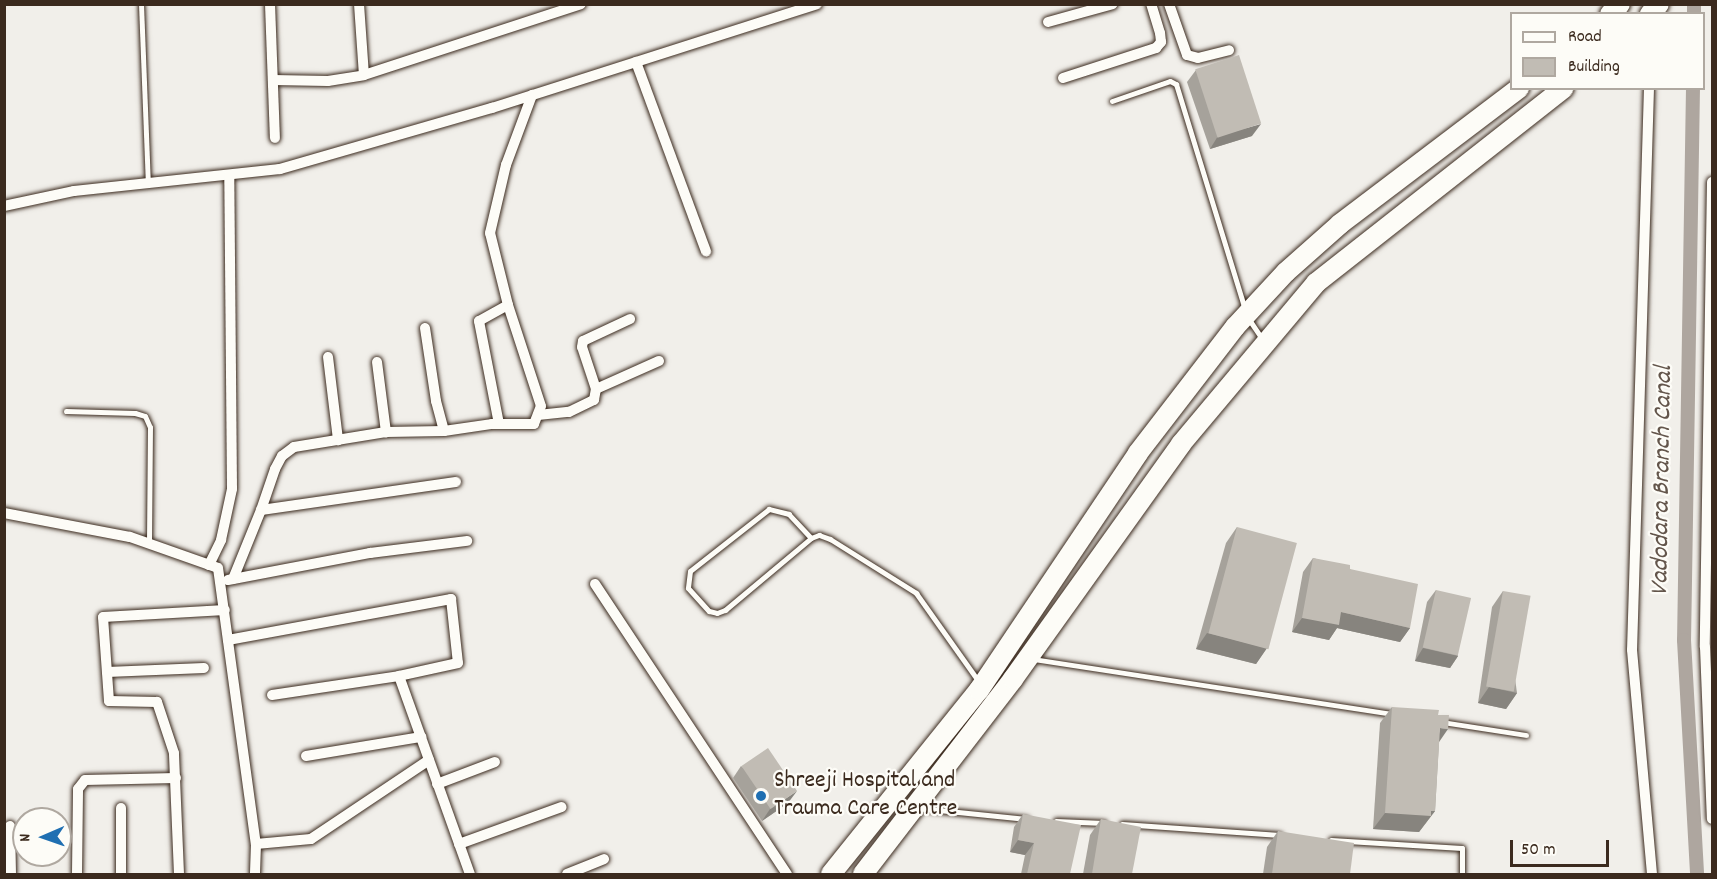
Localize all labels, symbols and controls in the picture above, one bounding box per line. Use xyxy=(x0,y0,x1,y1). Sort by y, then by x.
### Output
legend xyxy=(1510,12,1705,90)
text: Road xyxy=(1568,25,1602,50)
text: Building xyxy=(1568,55,1620,80)
water label: Vadodara Branch Canal xyxy=(1645,365,1681,597)
place label: Shreeji Hospital and Trauma Care Centre xyxy=(774,768,957,824)
marker: Shreeji Hospital and Trauma Care Centre xyxy=(752,787,770,805)
north arrow xyxy=(12,807,72,867)
scale bar xyxy=(1513,828,1612,866)
text: N xyxy=(14,833,37,842)
text: 50 m xyxy=(1521,838,1556,863)

